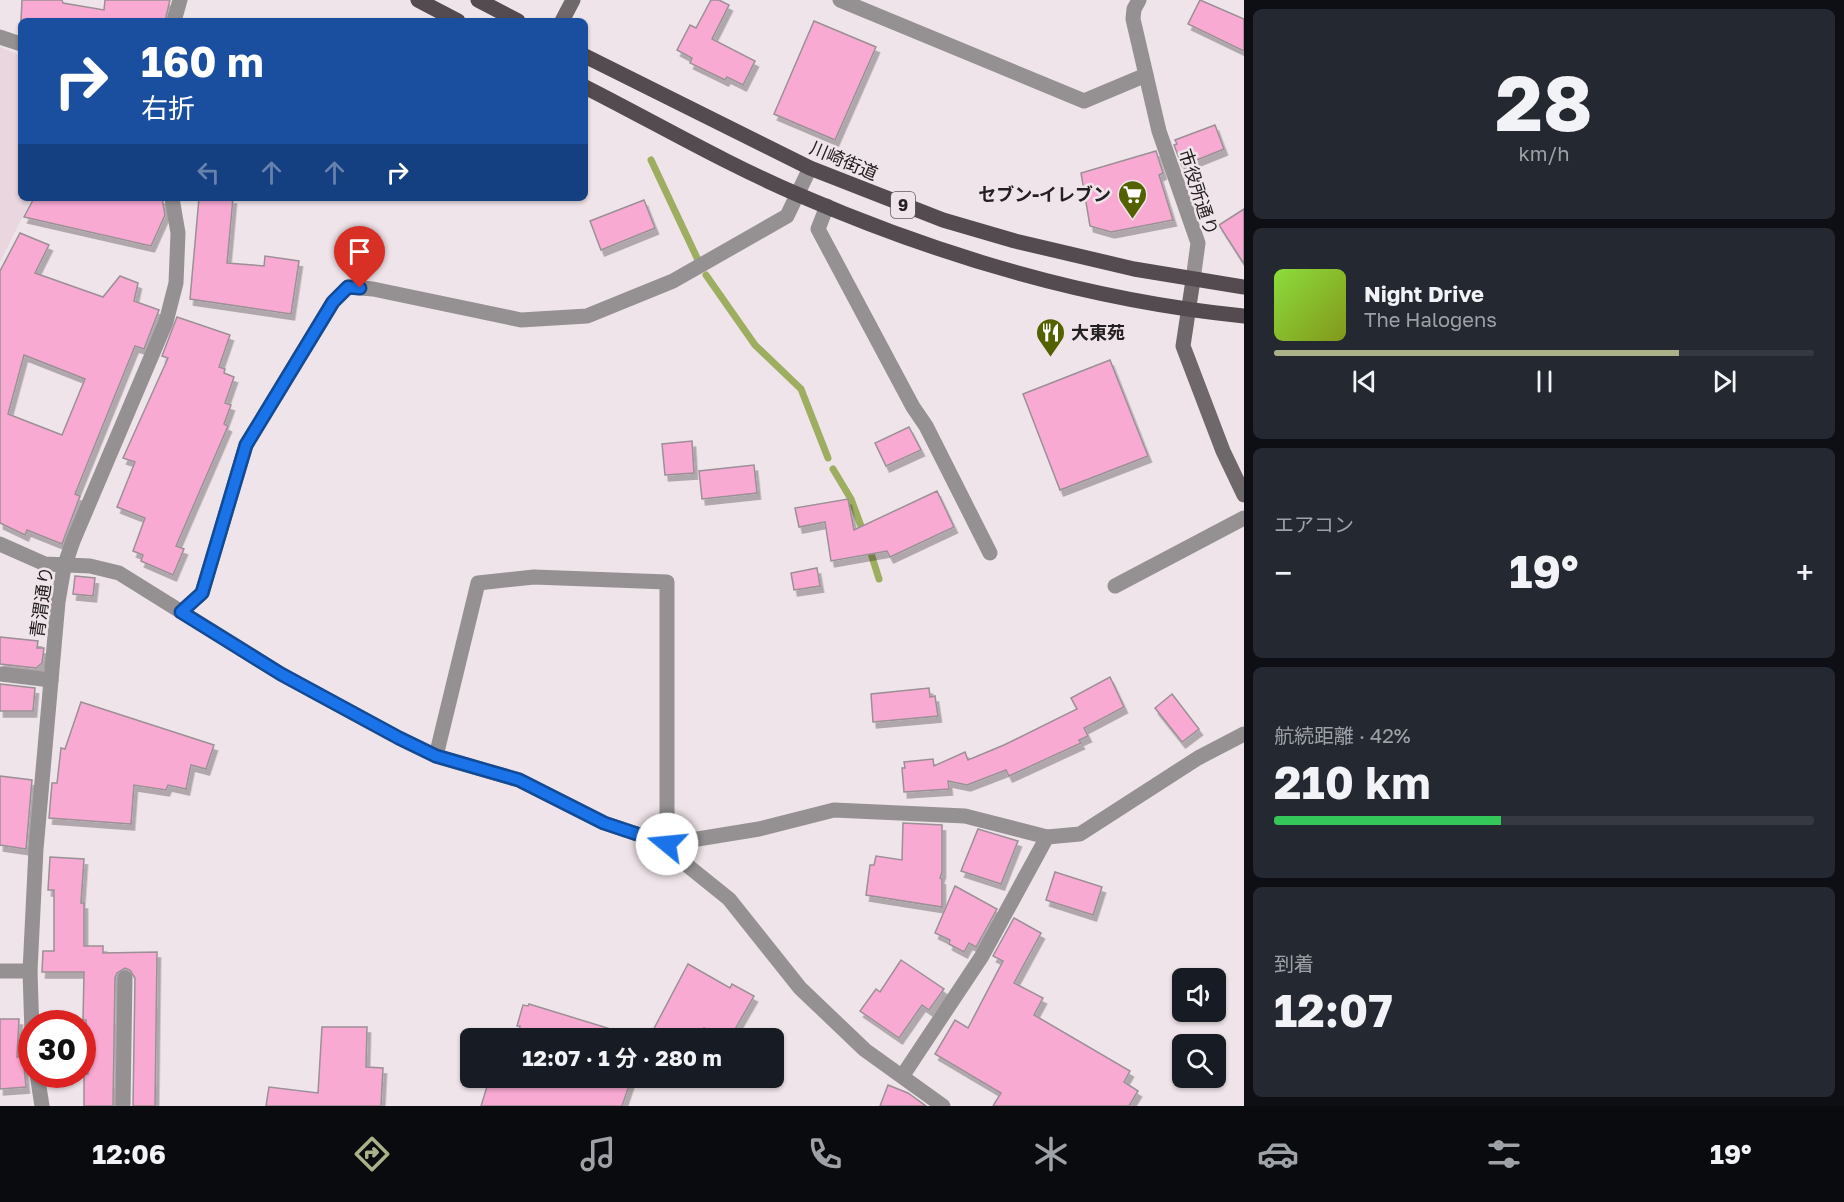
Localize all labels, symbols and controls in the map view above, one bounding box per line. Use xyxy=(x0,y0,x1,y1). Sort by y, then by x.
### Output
text: 160 m xyxy=(141,36,264,86)
icon: right xyxy=(42,42,120,120)
text: 28 xyxy=(1495,55,1593,148)
text: 右折 xyxy=(141,92,195,124)
street label: 川崎街道 xyxy=(807,136,881,184)
text: km/h xyxy=(1519,141,1569,165)
street label: 市役所通り xyxy=(1175,146,1223,238)
icon: left xyxy=(192,156,225,189)
icon: ahead xyxy=(255,156,288,189)
icon: ahead xyxy=(318,156,351,189)
icon: right xyxy=(381,156,414,189)
supermarket icon: セブン-イレブン xyxy=(1116,178,1148,220)
place label: セブン-イレブン xyxy=(978,183,1111,205)
road number: 9 xyxy=(891,192,915,218)
pin xyxy=(334,226,385,288)
icon: arrive xyxy=(343,235,376,268)
text: Night Drive xyxy=(1364,280,1484,307)
text: The Halogens xyxy=(1364,307,1497,331)
restaurant icon: 大東苑 xyxy=(1034,316,1066,358)
place label: 大東苑 xyxy=(1071,321,1125,343)
icon: previous xyxy=(1348,365,1381,398)
icon: pause xyxy=(1528,365,1561,398)
icon: next xyxy=(1708,365,1741,398)
text: エアコン xyxy=(1274,512,1354,536)
text: 19° xyxy=(1509,544,1579,598)
text: − xyxy=(1274,553,1292,592)
text: + xyxy=(1796,553,1814,592)
street label: 青渭通り xyxy=(25,565,57,639)
text: 航続距離 · 42% xyxy=(1274,723,1411,747)
text: 210 km xyxy=(1274,755,1431,809)
position arrow xyxy=(635,812,699,876)
text: 到着 xyxy=(1274,951,1314,975)
map controls xyxy=(1172,968,1226,1088)
button: sound xyxy=(1172,968,1226,1022)
text: 12:07 xyxy=(1274,983,1393,1037)
speed limit sign: 30 xyxy=(18,1010,96,1088)
button: search xyxy=(1172,1034,1226,1088)
text: 12:07 · 1 分 · 280 m xyxy=(522,1044,722,1071)
icon: directions xyxy=(351,1133,393,1175)
icon: music xyxy=(577,1133,619,1175)
icon: phone xyxy=(804,1133,846,1175)
icon: climate xyxy=(1030,1133,1072,1175)
icon: car xyxy=(1257,1133,1299,1175)
icon: filters xyxy=(1483,1133,1525,1175)
text: 12:06 xyxy=(92,1138,166,1170)
text: 19° xyxy=(1710,1138,1752,1170)

